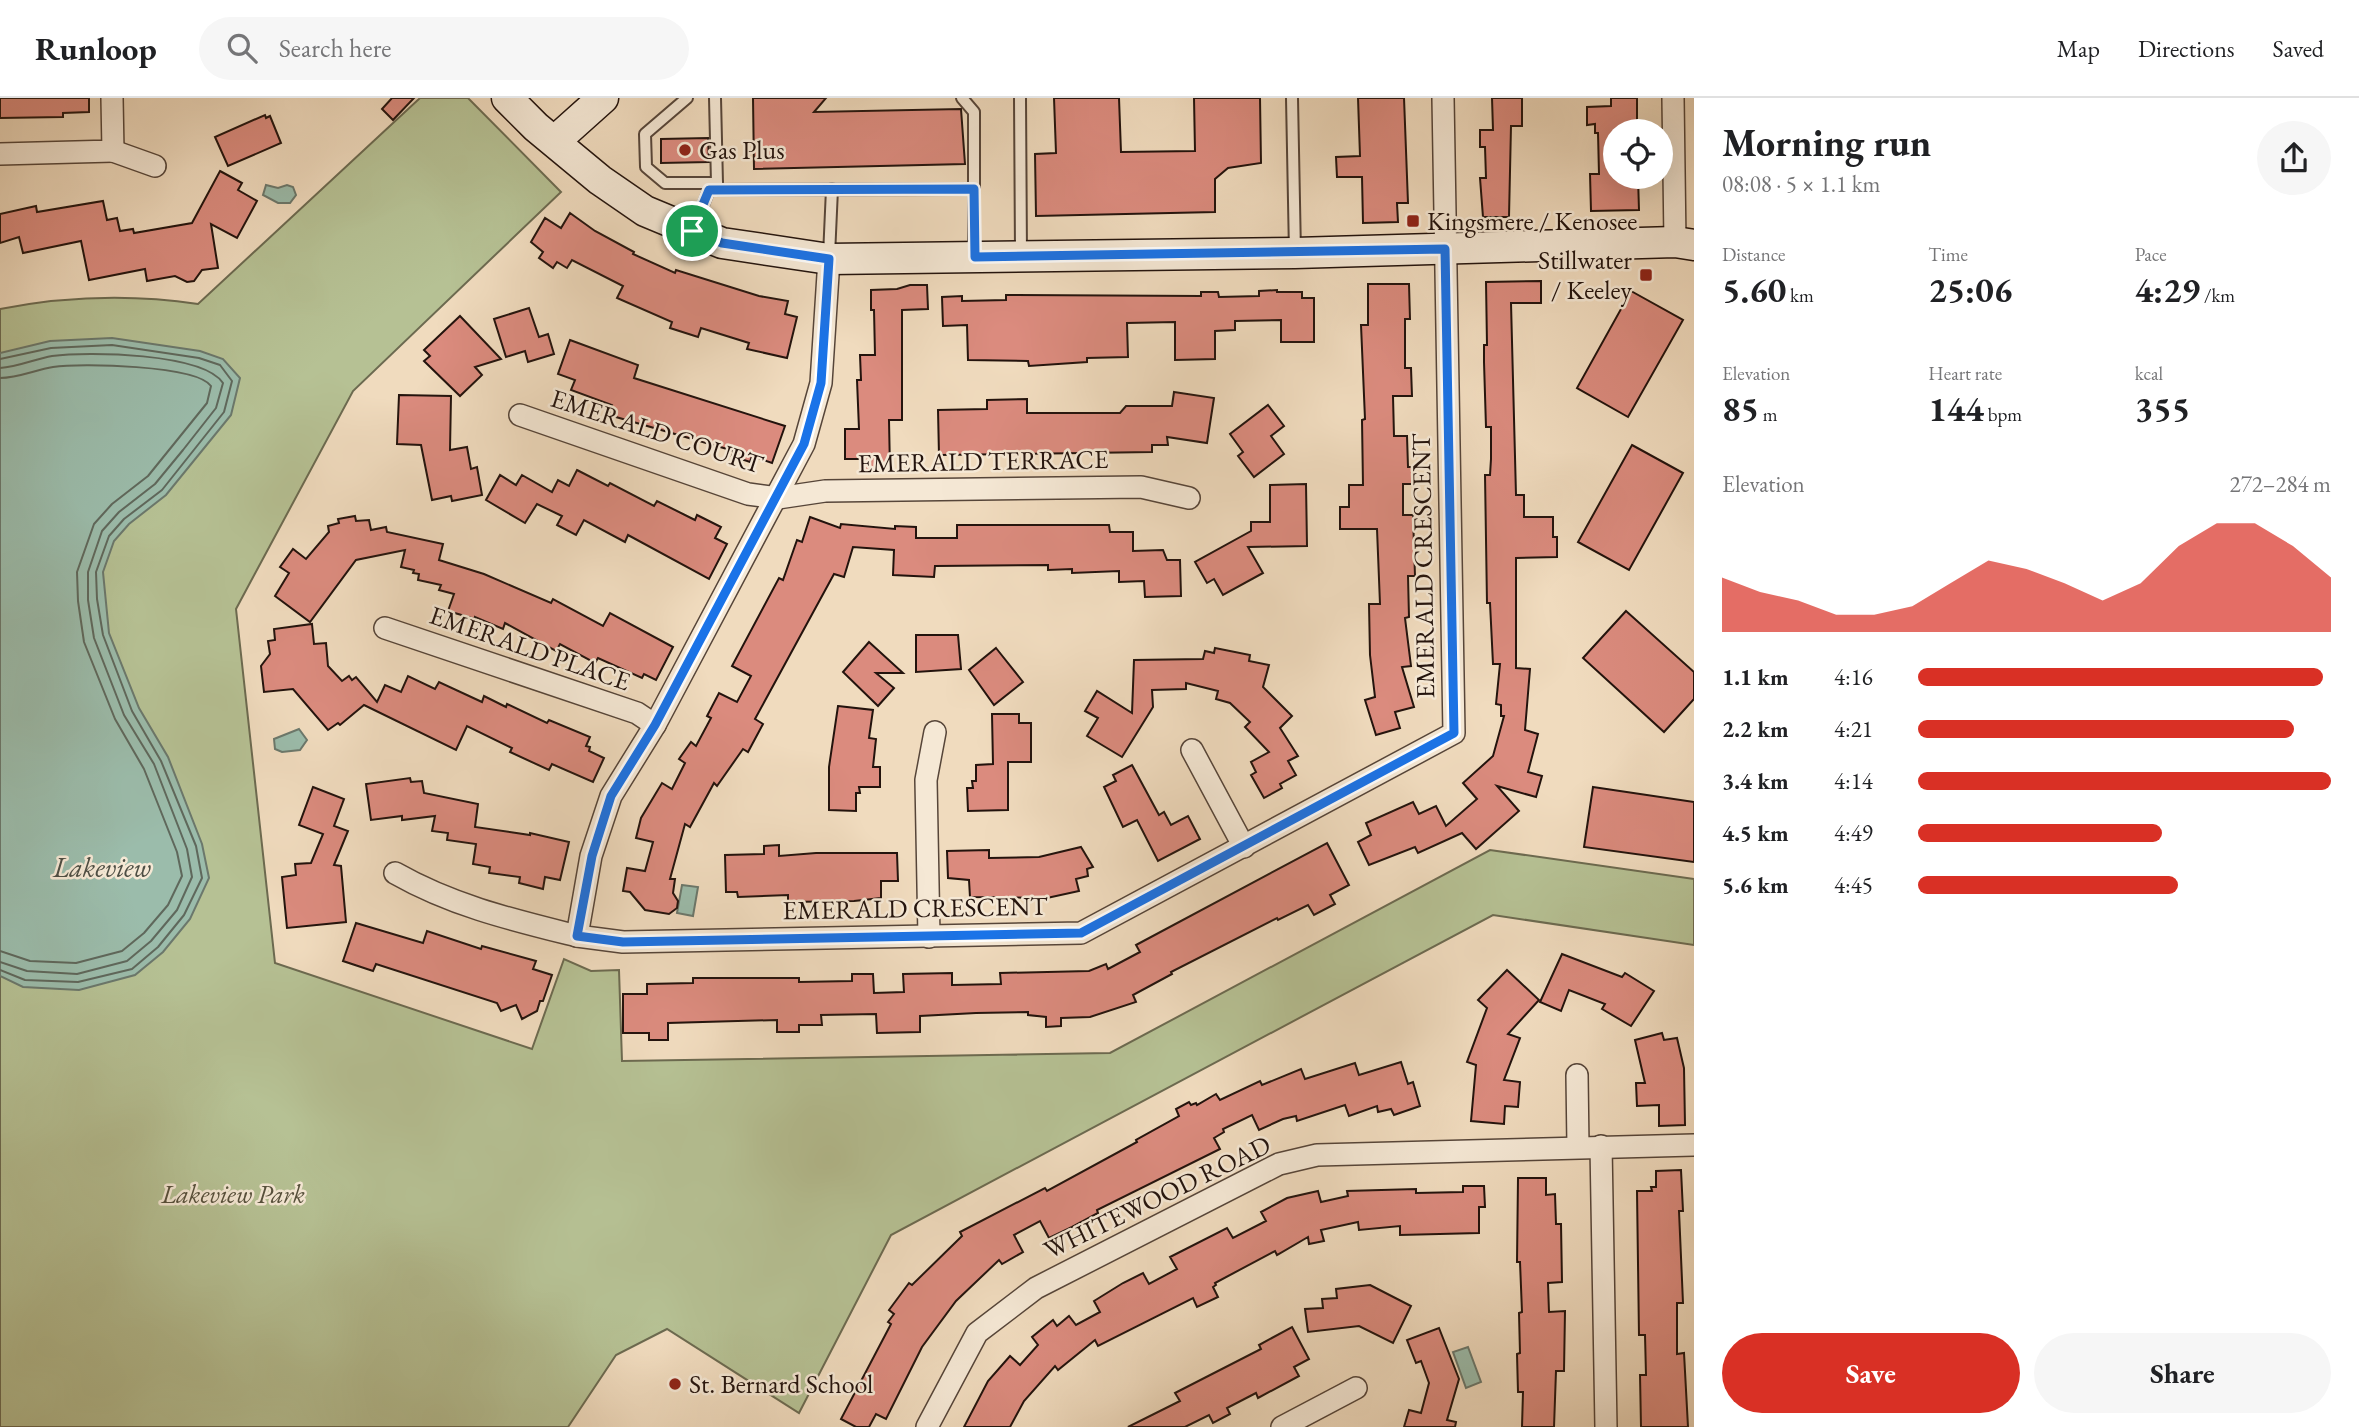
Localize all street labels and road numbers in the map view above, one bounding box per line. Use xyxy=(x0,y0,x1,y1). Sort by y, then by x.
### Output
street label: EMERALD COURT xyxy=(547,381,768,482)
street label: EMERALD CRESCENT xyxy=(1404,433,1442,699)
street label: EMERALD TERRACE xyxy=(857,442,1109,480)
street label: EMERALD PLACE xyxy=(425,598,635,698)
street label: EMERALD CRESCENT xyxy=(782,889,1048,927)
street label: WHITEWOOD ROAD xyxy=(1038,1127,1276,1267)

